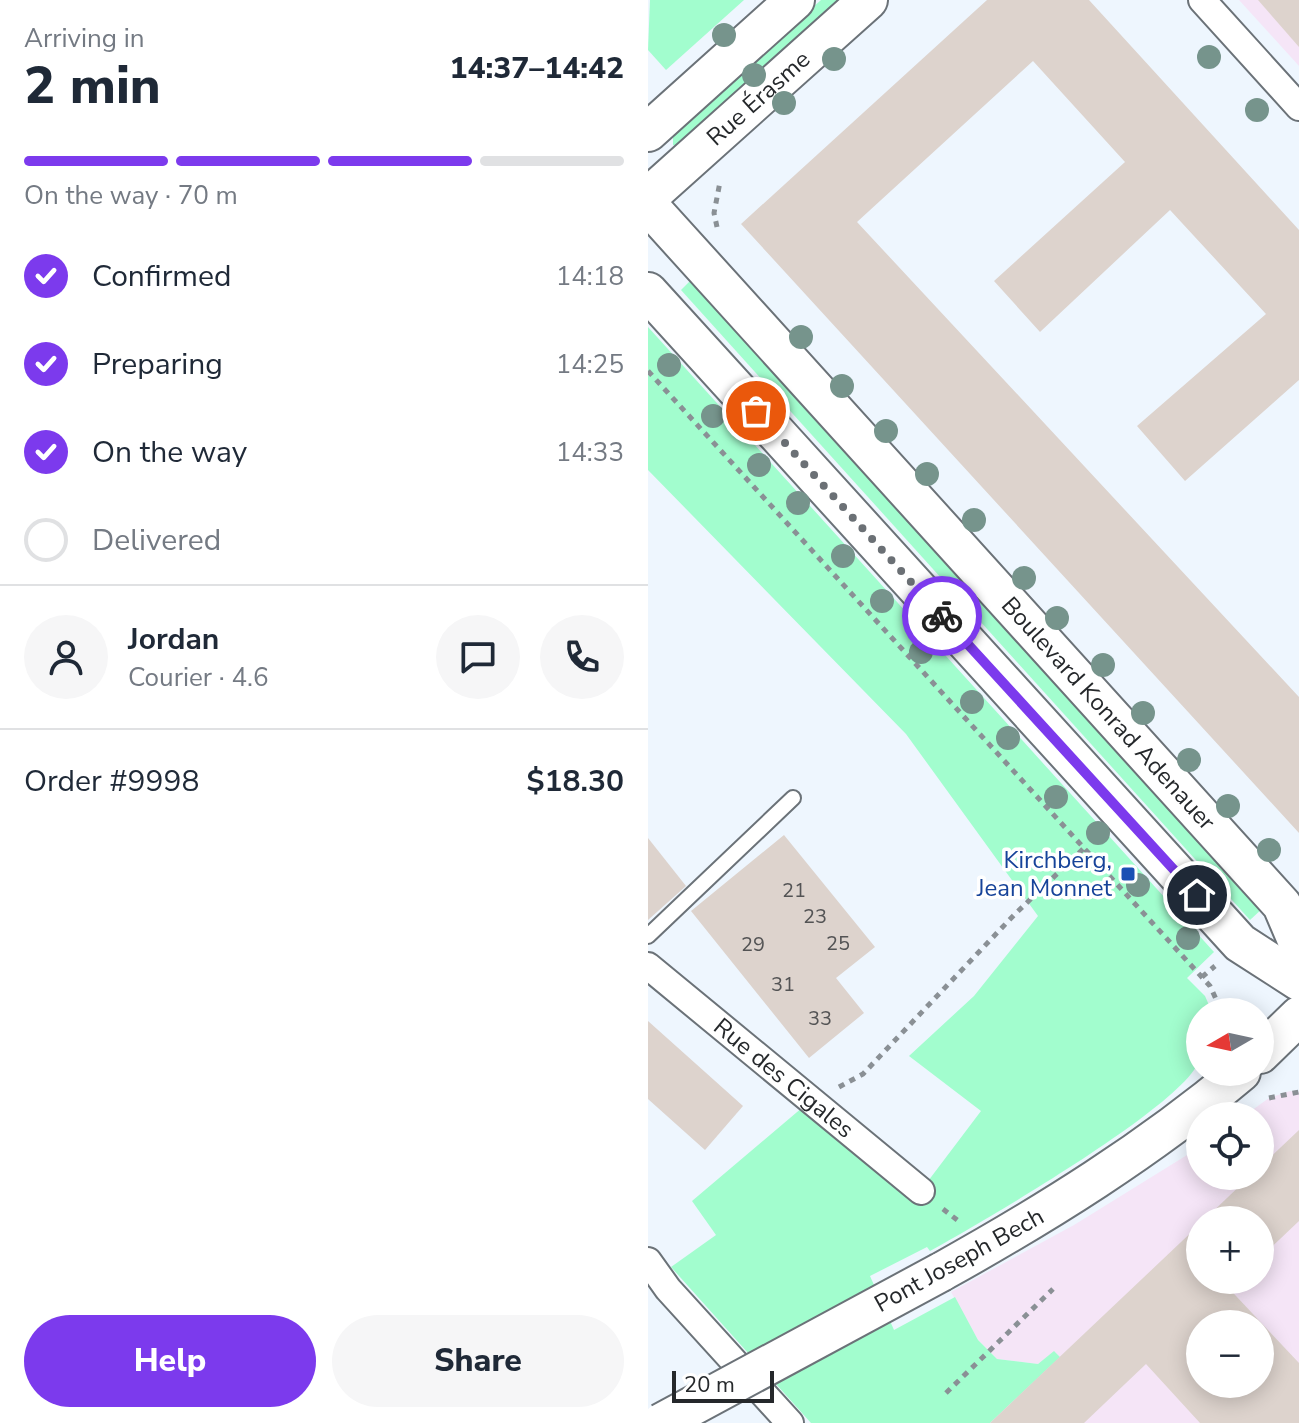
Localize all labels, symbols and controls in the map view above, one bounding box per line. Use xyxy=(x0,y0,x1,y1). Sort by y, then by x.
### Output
text: Arriving in xyxy=(24,21,145,56)
street label: Rue Érasme xyxy=(700,43,817,153)
text: 14:37–14:42 xyxy=(449,48,624,89)
text: 2 min xyxy=(24,50,161,121)
text: On the way · 70 m xyxy=(24,178,238,213)
icon: check xyxy=(24,254,68,298)
text: Confirmed xyxy=(92,256,232,297)
text: 14:18 xyxy=(556,259,624,294)
icon: check xyxy=(24,342,68,386)
text: Preparing xyxy=(92,344,223,385)
text: 14:25 xyxy=(556,347,624,382)
pin xyxy=(722,377,790,445)
icon: bag xyxy=(734,389,778,433)
icon: check xyxy=(24,430,68,474)
text: On the way xyxy=(92,432,247,473)
text: 14:33 xyxy=(556,435,624,470)
text: Delivered xyxy=(92,520,221,561)
courier xyxy=(902,576,982,656)
street label: Boulevard Konrad Adenauer xyxy=(994,590,1223,837)
icon: bike xyxy=(920,594,964,638)
button: person xyxy=(24,615,108,699)
button: chat xyxy=(436,615,520,699)
button: phone xyxy=(540,615,624,699)
text: Jordan xyxy=(128,619,219,660)
text: Courier · 4.6 xyxy=(128,660,269,695)
text: Order #9998 xyxy=(24,761,199,802)
text: $18.30 xyxy=(527,761,624,802)
place label: Kirchberg, Jean Monnet xyxy=(976,844,1113,904)
pin xyxy=(1163,861,1231,929)
marker: Kirchberg, Jean Monnet xyxy=(1119,865,1137,883)
icon: home xyxy=(1175,873,1219,917)
house number: 21 xyxy=(782,877,806,904)
house number: 23 xyxy=(803,903,827,930)
house number: 25 xyxy=(826,930,850,957)
house number: 29 xyxy=(741,931,765,958)
house number: 31 xyxy=(771,971,795,998)
north arrow xyxy=(1186,998,1274,1086)
map controls xyxy=(1186,998,1274,1398)
house number: 33 xyxy=(808,1005,832,1032)
street label: Rue des Cigales xyxy=(707,1011,861,1145)
button: locate xyxy=(1186,1102,1274,1190)
street label: Pont Joseph Bech xyxy=(869,1200,1049,1320)
button: + xyxy=(1186,1206,1274,1294)
button: − xyxy=(1186,1310,1274,1398)
button: Help xyxy=(24,1315,316,1407)
button: Share xyxy=(332,1315,624,1407)
scale bar xyxy=(672,1367,774,1403)
text: 20 m xyxy=(684,1370,735,1400)

